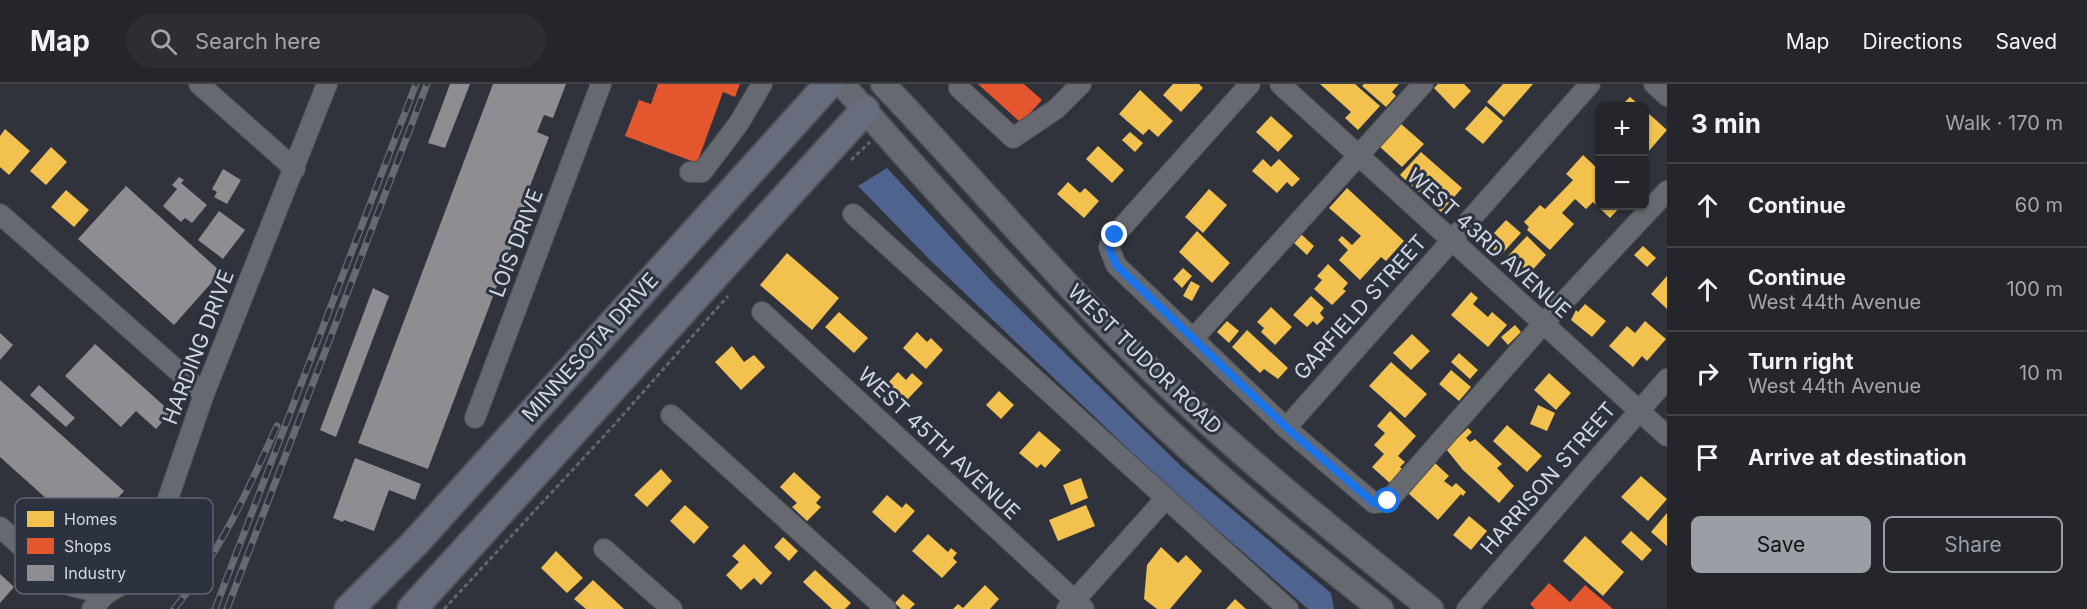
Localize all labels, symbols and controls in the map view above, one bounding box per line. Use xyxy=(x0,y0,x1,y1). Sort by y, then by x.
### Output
search box xyxy=(126,14,546,68)
text: Map xyxy=(30,24,90,58)
icon: search xyxy=(147,25,180,58)
text: Search here xyxy=(195,28,321,54)
text: Map xyxy=(1786,29,1829,54)
text: Directions xyxy=(1862,29,1963,54)
text: Saved xyxy=(1996,29,2057,54)
map controls xyxy=(1595,102,1649,210)
button: + xyxy=(1595,102,1649,156)
text: 3 min xyxy=(1691,108,1761,139)
text: Walk · 170 m xyxy=(1945,111,2063,135)
button: − xyxy=(1595,156,1649,210)
street label: WEST 43RD AVENUE xyxy=(1402,163,1576,323)
street label: LOIS DRIVE xyxy=(484,185,548,301)
icon: ahead xyxy=(1691,189,1724,222)
text: Continue xyxy=(1748,192,1846,218)
text: 60 m xyxy=(2015,193,2063,217)
route end xyxy=(1101,221,1127,247)
street label: GARFIELD STREET xyxy=(1288,229,1432,385)
text: Continue xyxy=(1748,264,1846,290)
street label: HARDING DRIVE xyxy=(157,266,239,428)
street label: MINNESOTA DRIVE xyxy=(517,268,663,426)
icon: ahead xyxy=(1691,273,1724,306)
text: 100 m xyxy=(2006,277,2063,301)
street label: WEST TUDOR ROAD xyxy=(1063,279,1227,439)
text: West 44th Avenue xyxy=(1748,290,1921,314)
text: Turn right xyxy=(1748,348,1854,374)
icon: right xyxy=(1691,357,1724,390)
text: 10 m xyxy=(2019,361,2063,385)
street label: WEST 45TH AVENUE xyxy=(853,362,1025,524)
text: West 44th Avenue xyxy=(1748,374,1921,398)
street label: HARRISON STREET xyxy=(1475,397,1621,559)
icon: arrive xyxy=(1691,441,1724,474)
text: Arrive at destination xyxy=(1748,444,1967,470)
route start xyxy=(1374,487,1400,513)
legend xyxy=(15,498,213,594)
text: Homes xyxy=(64,509,117,529)
button: Save xyxy=(1691,516,1871,573)
button: Share xyxy=(1883,516,2063,573)
text: Shops xyxy=(64,536,112,556)
text: Industry xyxy=(64,563,126,583)

